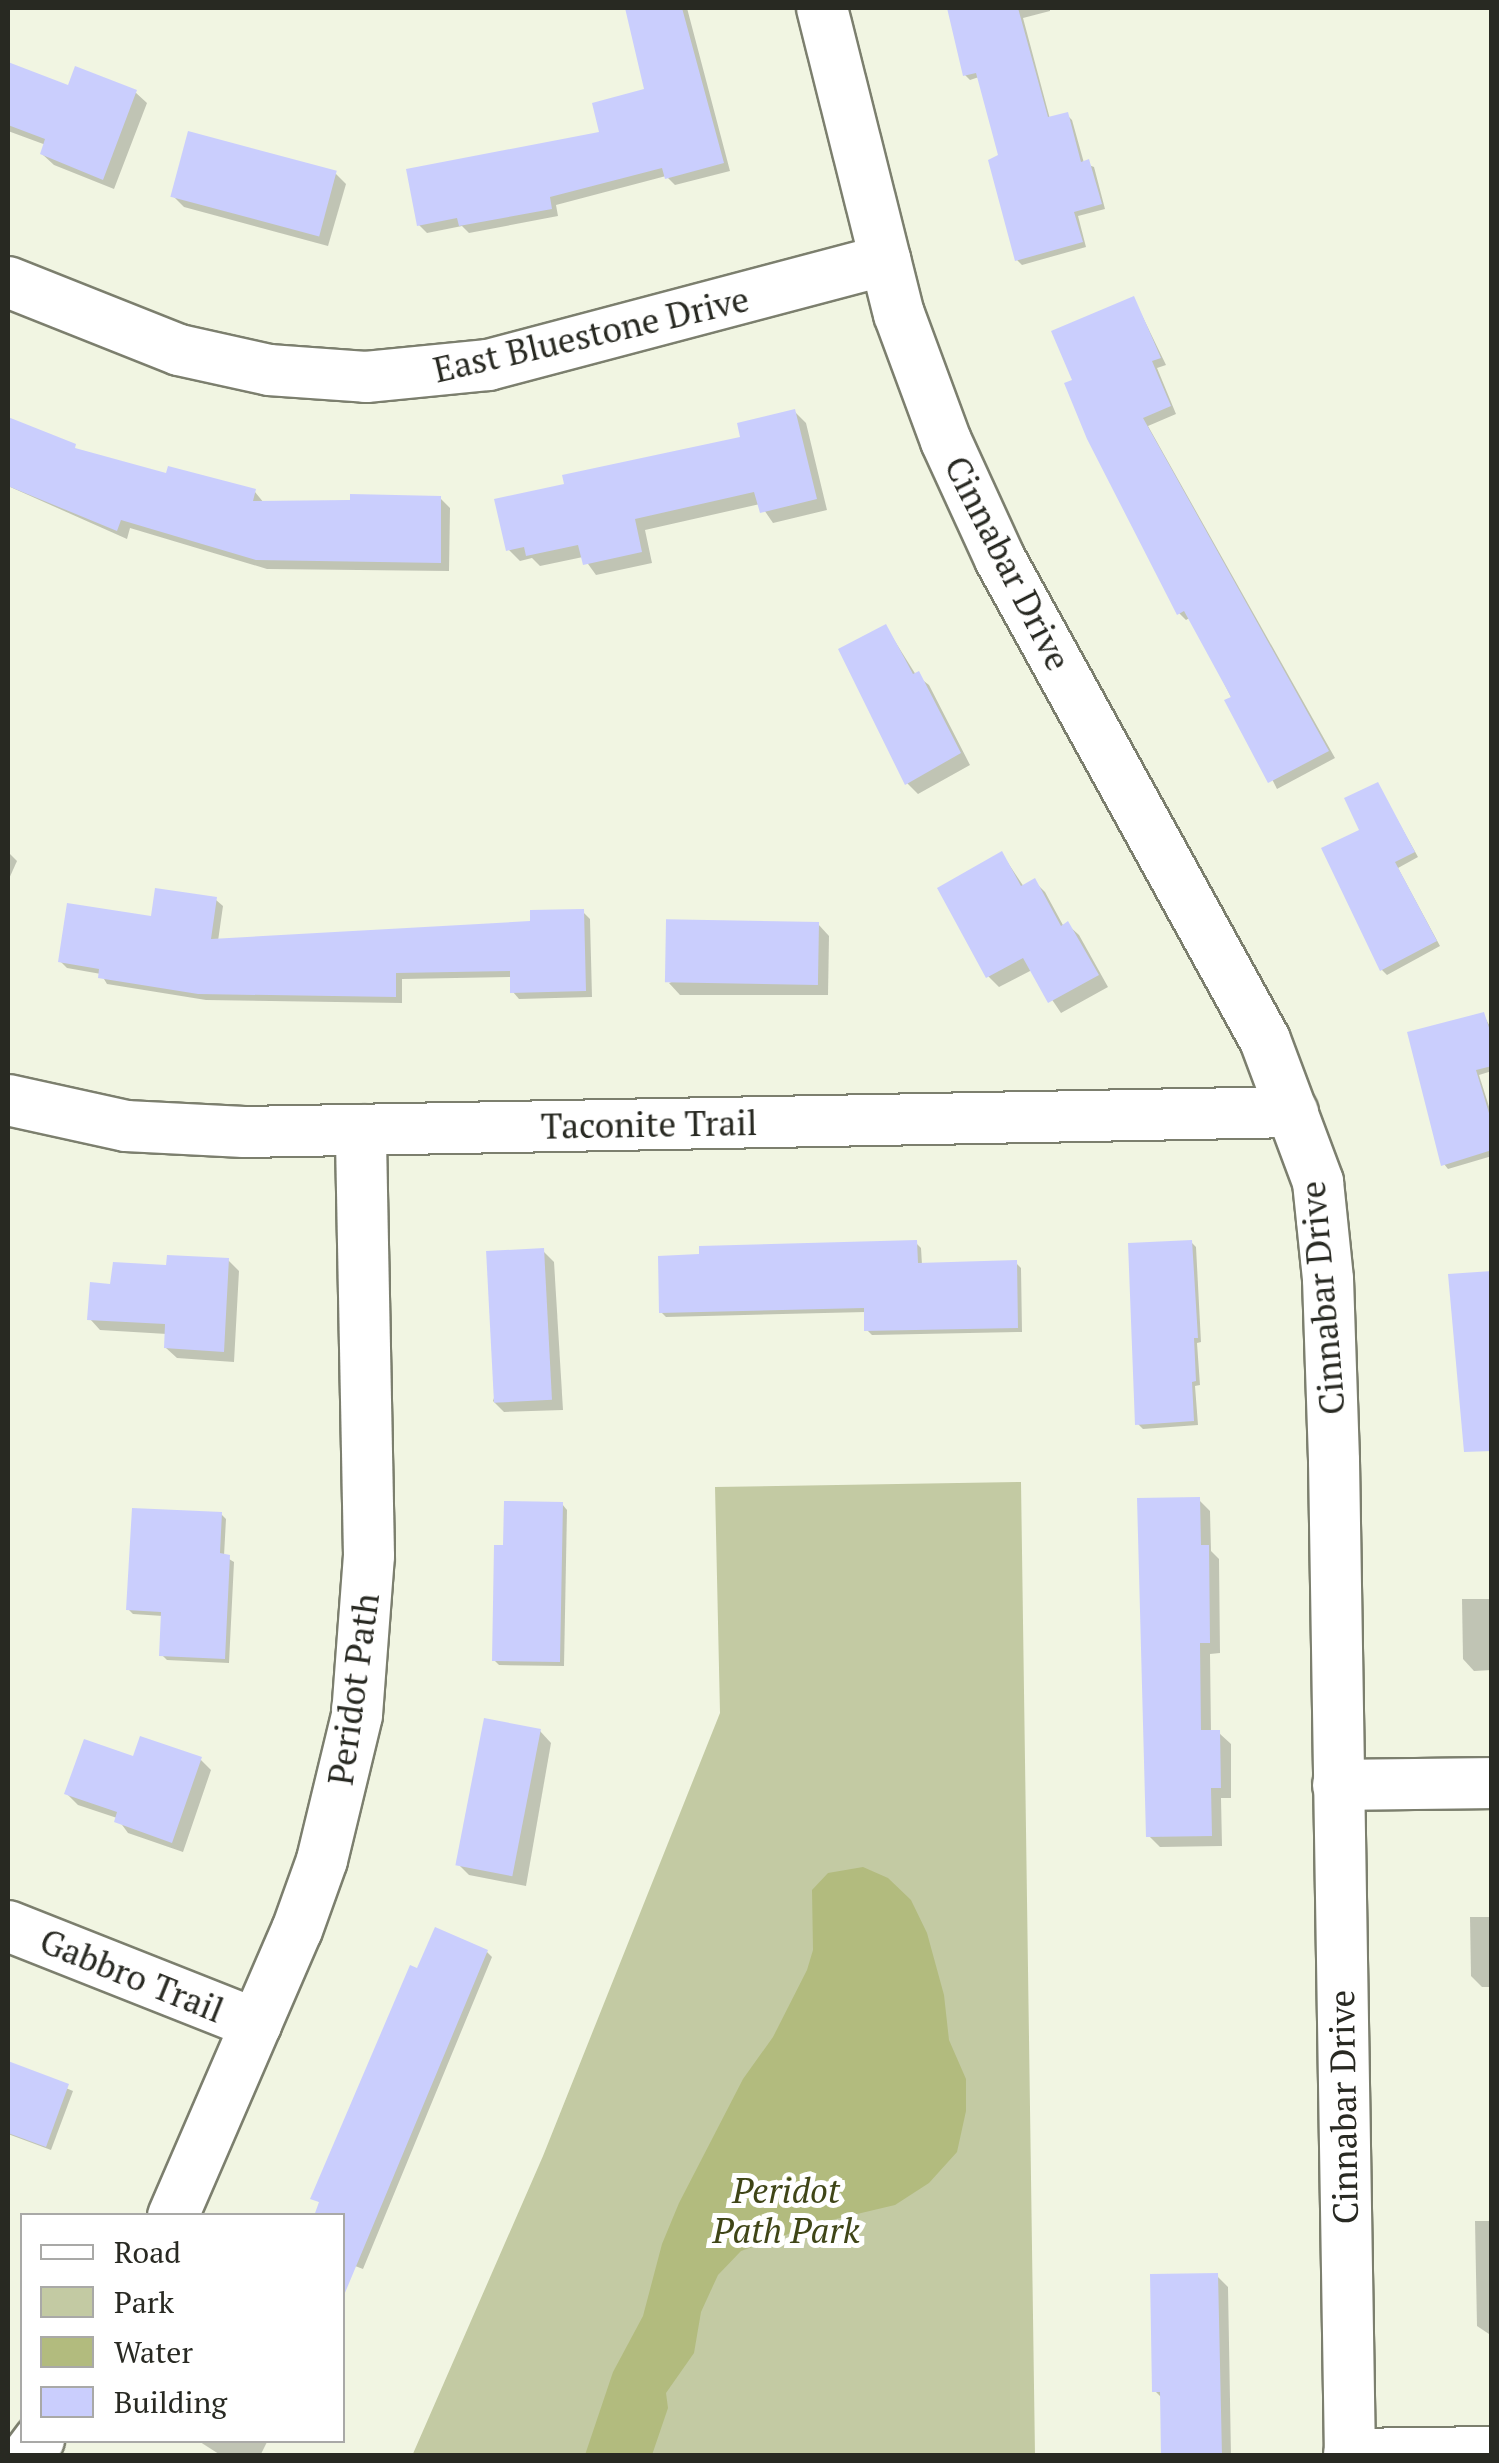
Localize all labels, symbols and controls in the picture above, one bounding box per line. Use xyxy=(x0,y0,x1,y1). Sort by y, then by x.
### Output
street label: East Bluestone Drive xyxy=(429,277,753,391)
street label: Cinnabar Drive xyxy=(936,449,1080,677)
street label: Taconite Trail xyxy=(540,1101,758,1147)
street label: Cinnabar Drive xyxy=(1291,1179,1353,1417)
street label: Peridot Path xyxy=(319,1590,387,1788)
street label: Gabbro Trail xyxy=(34,1919,230,2031)
street label: Cinnabar Drive xyxy=(1320,1989,1366,2225)
park label: Peridot Path Park xyxy=(712,2169,860,2251)
legend xyxy=(20,2213,345,2443)
text: Road xyxy=(114,2232,181,2272)
text: Park xyxy=(114,2282,174,2322)
text: Water xyxy=(114,2332,193,2372)
text: Building xyxy=(114,2382,227,2422)

